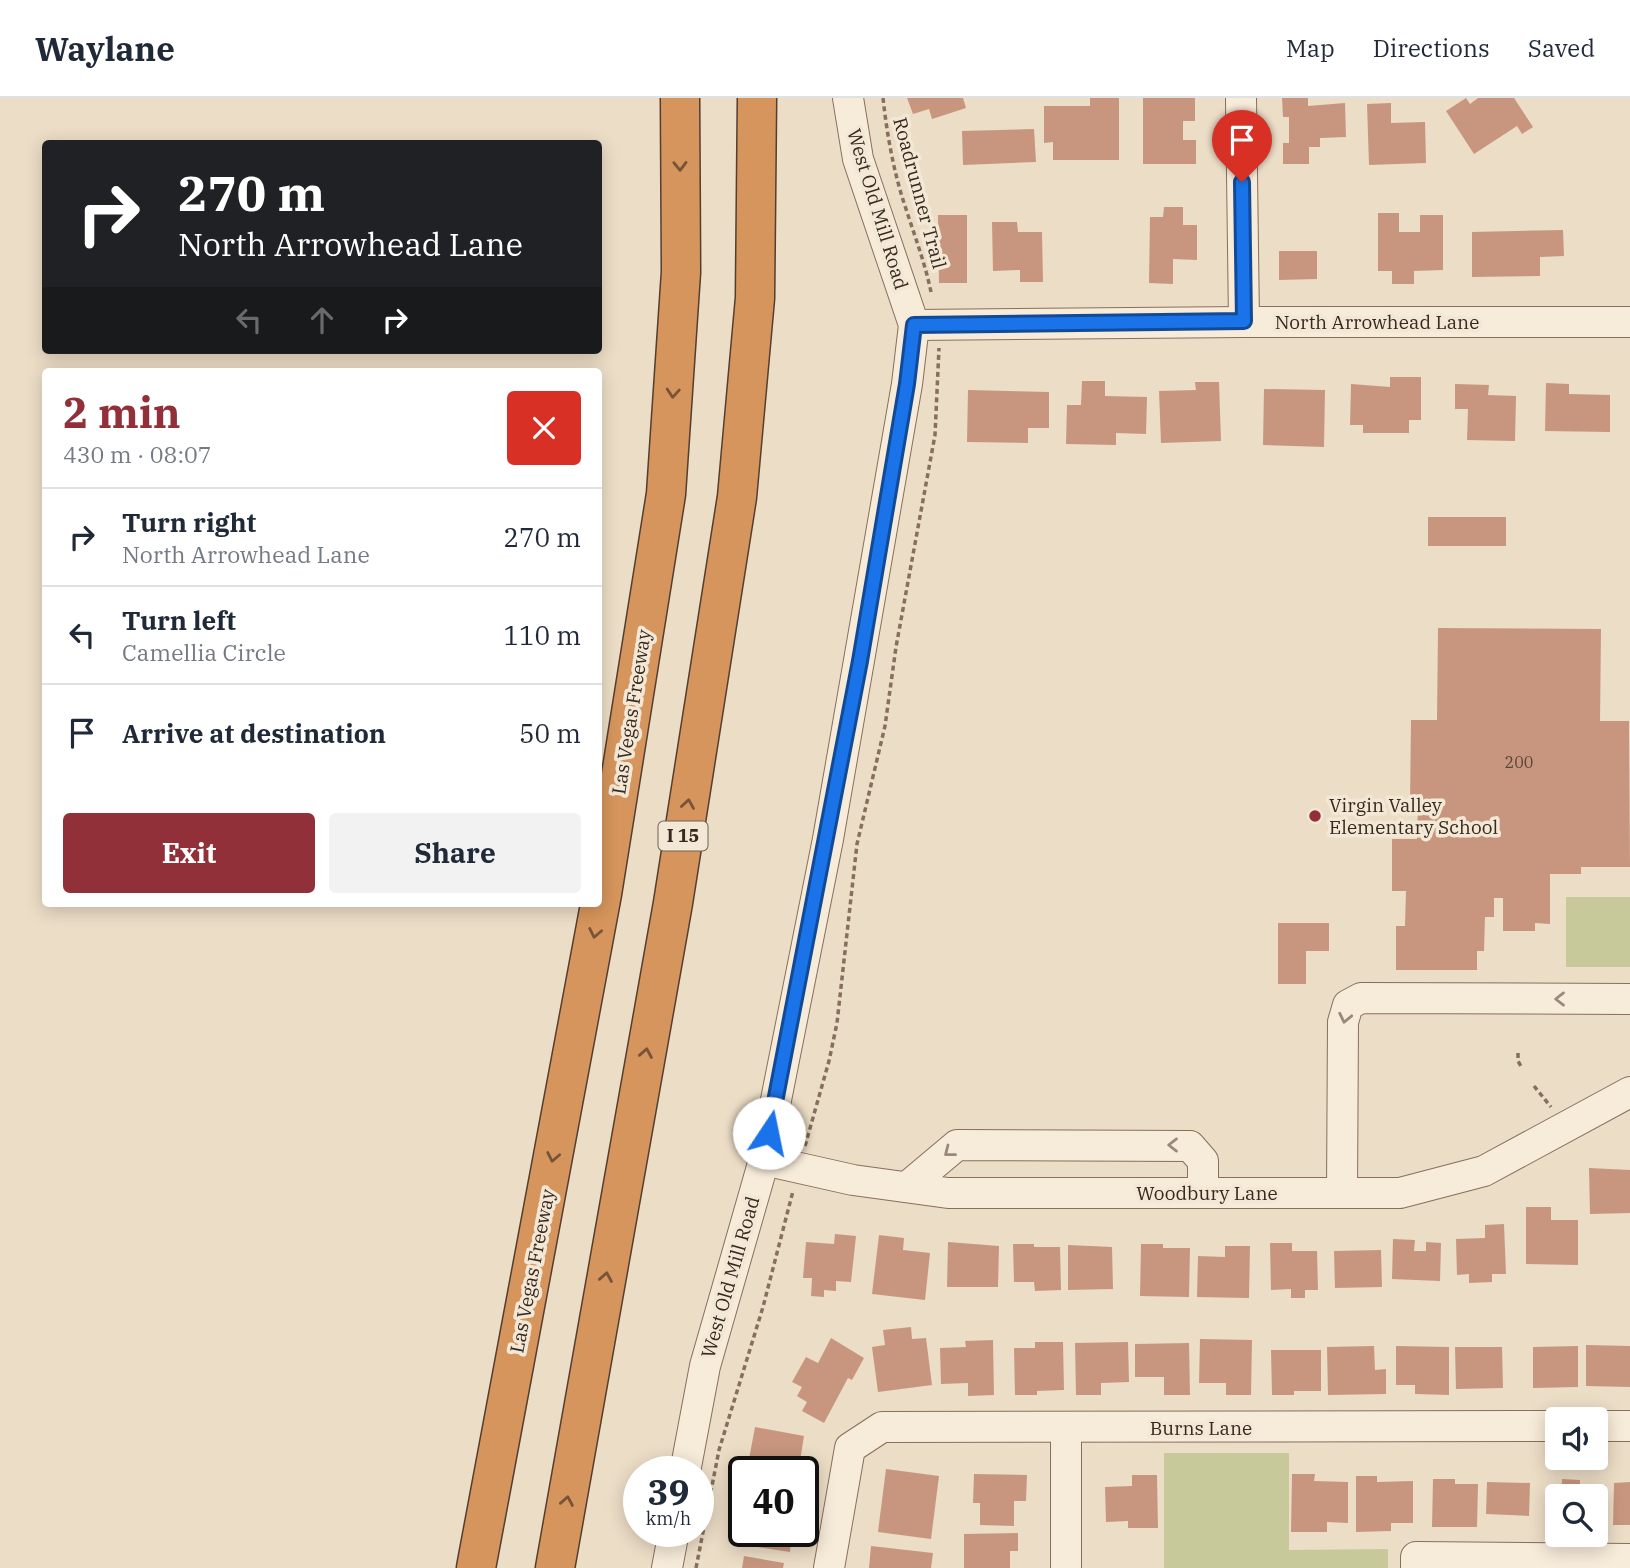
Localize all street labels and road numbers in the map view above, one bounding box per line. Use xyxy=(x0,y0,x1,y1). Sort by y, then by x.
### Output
street label: Roadrunner Trail xyxy=(888,115,952,272)
street label: West Old Mill Road xyxy=(842,126,914,292)
street label: North Arrowhead Lane xyxy=(1275,310,1479,334)
street label: Las Vegas Freeway xyxy=(606,627,656,796)
road number: I 15 xyxy=(658,822,708,850)
street label: Woodbury Lane xyxy=(1136,1181,1278,1205)
street label: Las Vegas Freeway xyxy=(504,1186,560,1355)
street label: West Old Mill Road xyxy=(695,1193,765,1361)
street label: Burns Lane xyxy=(1150,1416,1252,1440)

